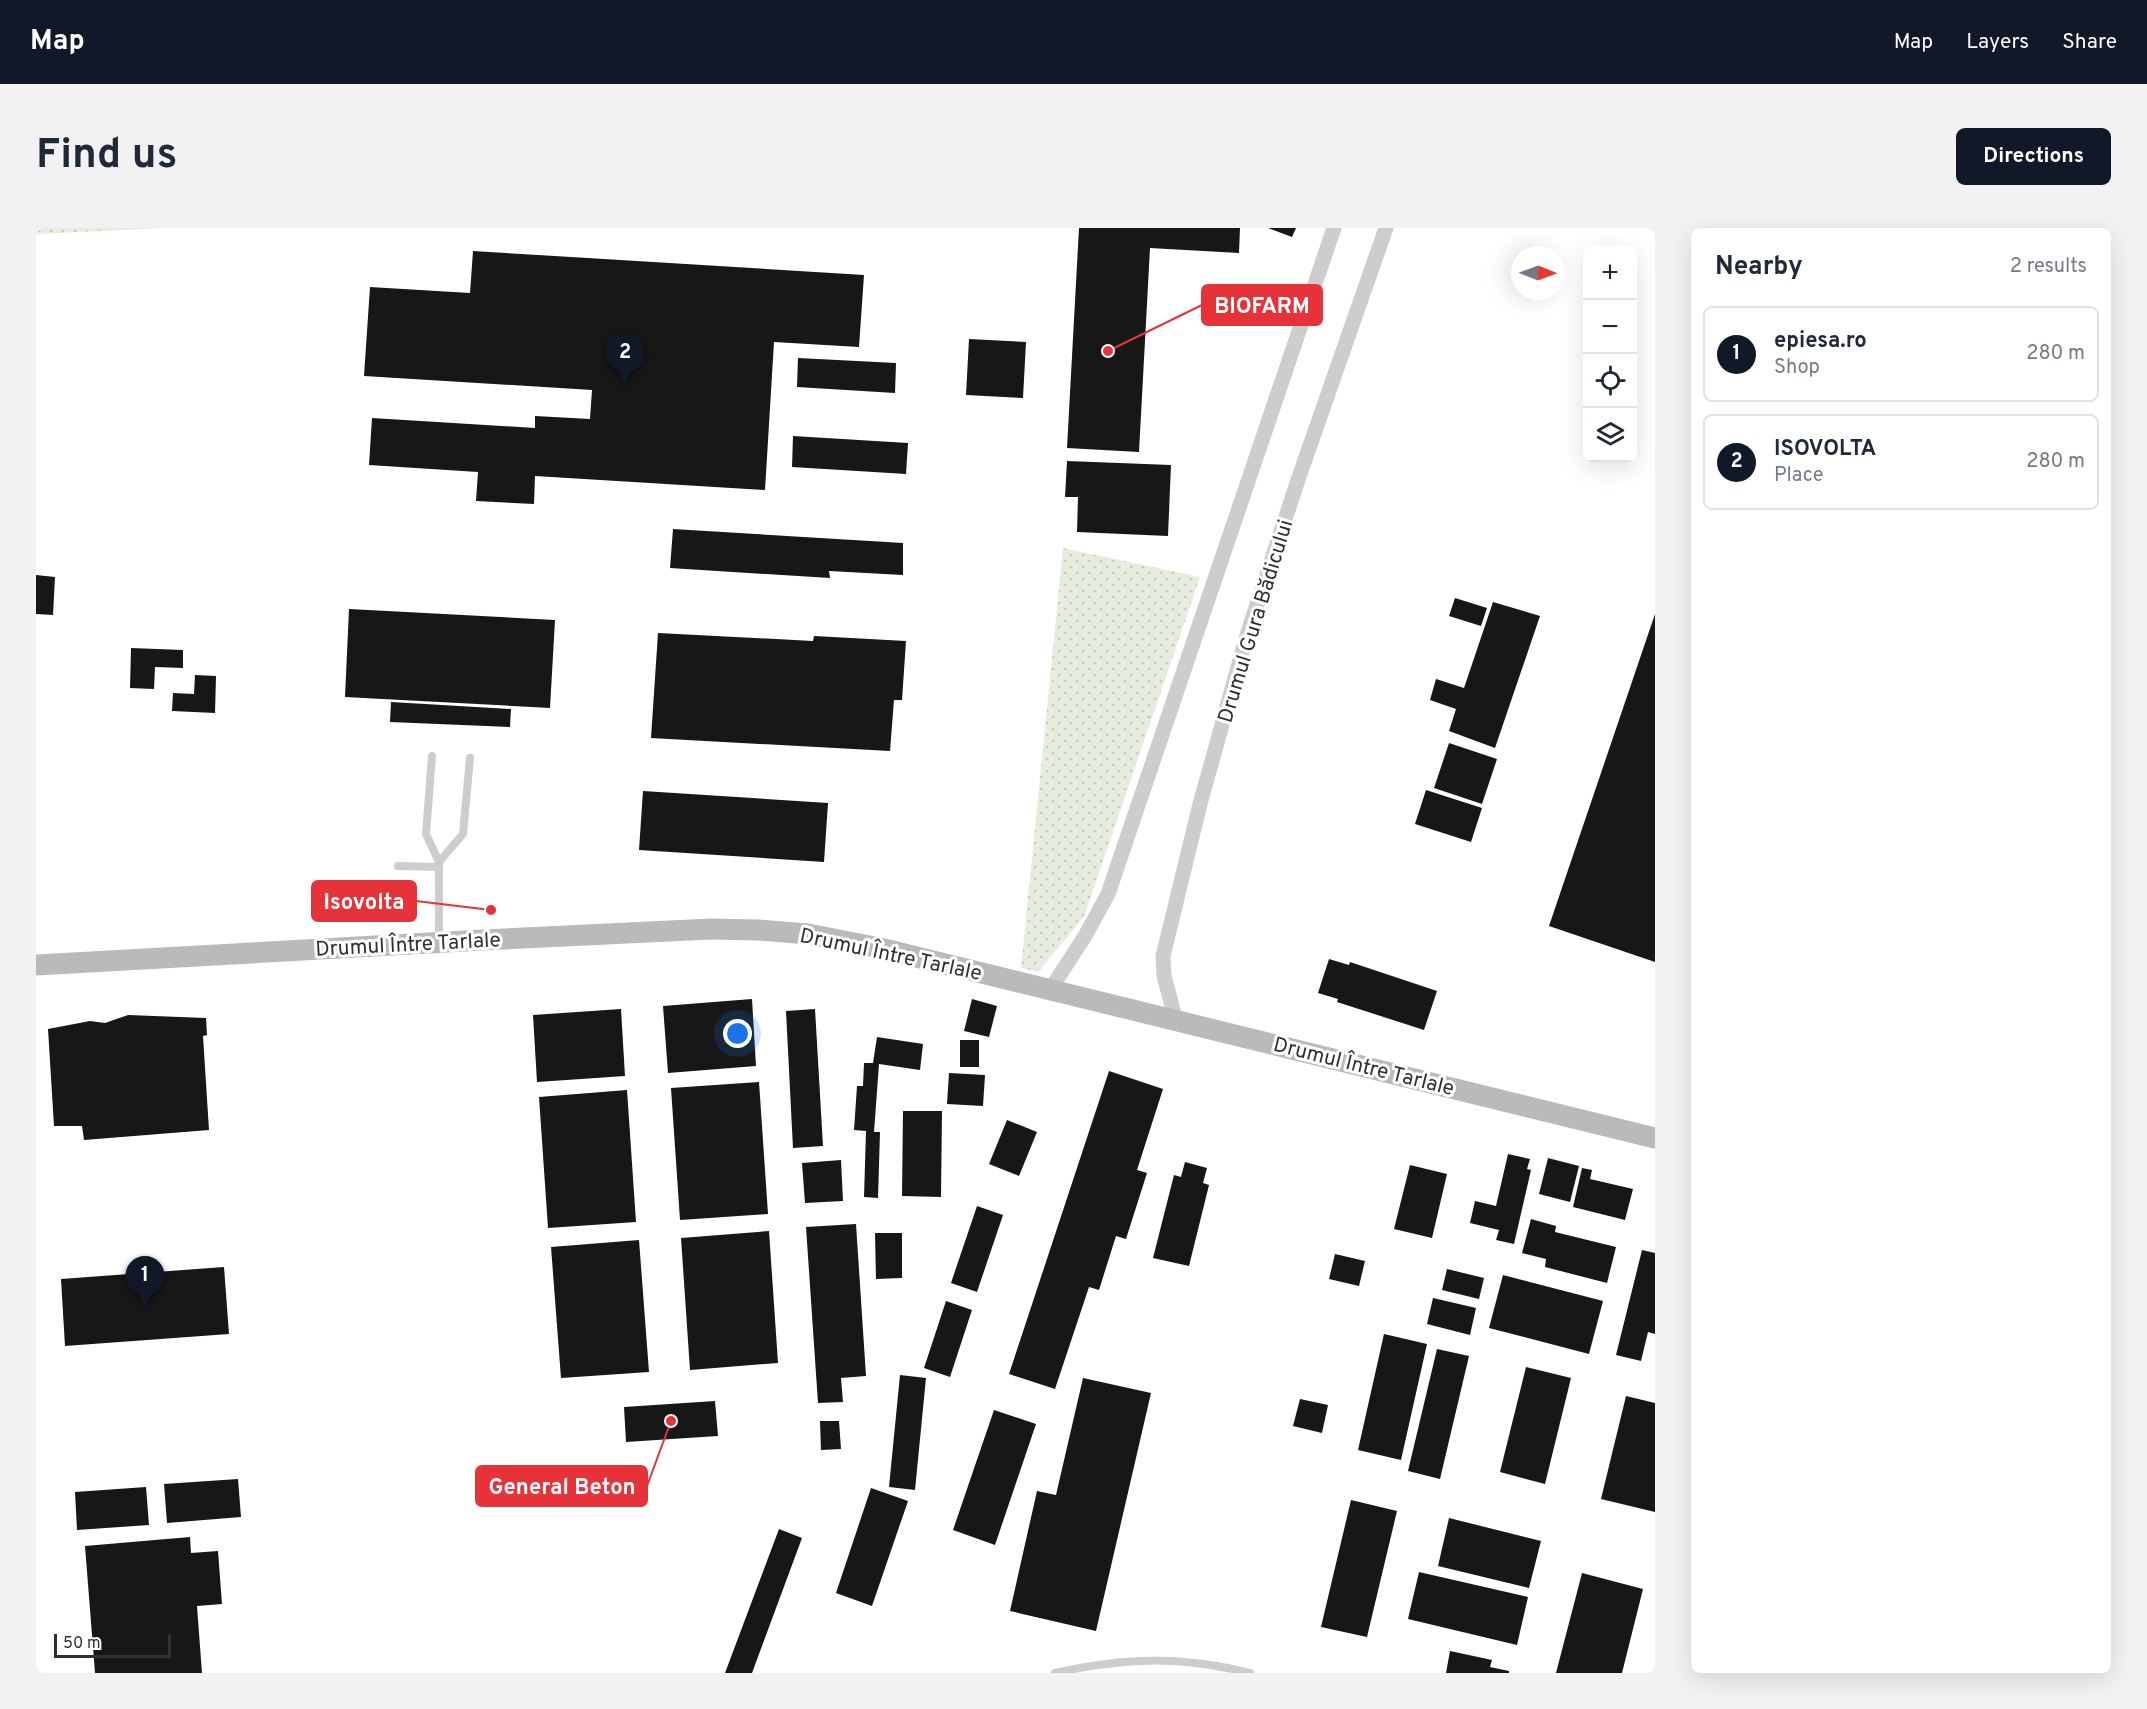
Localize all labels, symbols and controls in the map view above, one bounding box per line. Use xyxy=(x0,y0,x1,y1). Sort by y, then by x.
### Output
text: Map xyxy=(30,24,85,60)
text: Map xyxy=(1894,29,1933,56)
text: Layers xyxy=(1966,29,2029,56)
text: Share xyxy=(2062,29,2117,56)
button: Directions xyxy=(1956,128,2111,185)
text: Find us xyxy=(36,130,177,183)
north arrow xyxy=(1511,246,1565,300)
map controls xyxy=(1583,246,1637,462)
button: + xyxy=(1583,246,1637,300)
text: Nearby xyxy=(1715,251,1803,284)
text: 2 results xyxy=(2010,254,2087,280)
callout: BIOFARM xyxy=(1202,285,1322,325)
text: BIOFARM xyxy=(1214,294,1310,321)
button: − xyxy=(1583,300,1637,354)
text: epiesa.ro xyxy=(1774,328,1867,355)
pin: 2 xyxy=(606,334,644,383)
text: 1 xyxy=(1733,341,1741,367)
text: 280 m xyxy=(2026,341,2085,367)
button: locate xyxy=(1583,354,1637,408)
text: Shop xyxy=(1774,355,1820,381)
button: layers xyxy=(1583,408,1637,462)
text: ISOVOLTA xyxy=(1774,436,1876,463)
text: 2 xyxy=(1730,449,1743,475)
text: 280 m xyxy=(2026,449,2085,475)
text: Place xyxy=(1774,463,1824,489)
street label: Drumul Gura Bădicului xyxy=(1213,516,1300,726)
callout: Isovolta xyxy=(312,881,416,921)
text: Isovolta xyxy=(324,890,404,917)
street label: Drumul Între Tarlale xyxy=(797,922,984,988)
street label: Drumul Între Tarlale xyxy=(315,926,501,964)
your location xyxy=(723,1019,752,1048)
street label: Drumul Între Tarlale xyxy=(1270,1031,1457,1103)
pin: 1 xyxy=(126,1256,164,1306)
callout: General Beton xyxy=(476,1466,647,1506)
text: General Beton xyxy=(488,1475,636,1502)
scale bar xyxy=(54,1631,171,1658)
text: 50 m xyxy=(63,1634,101,1654)

